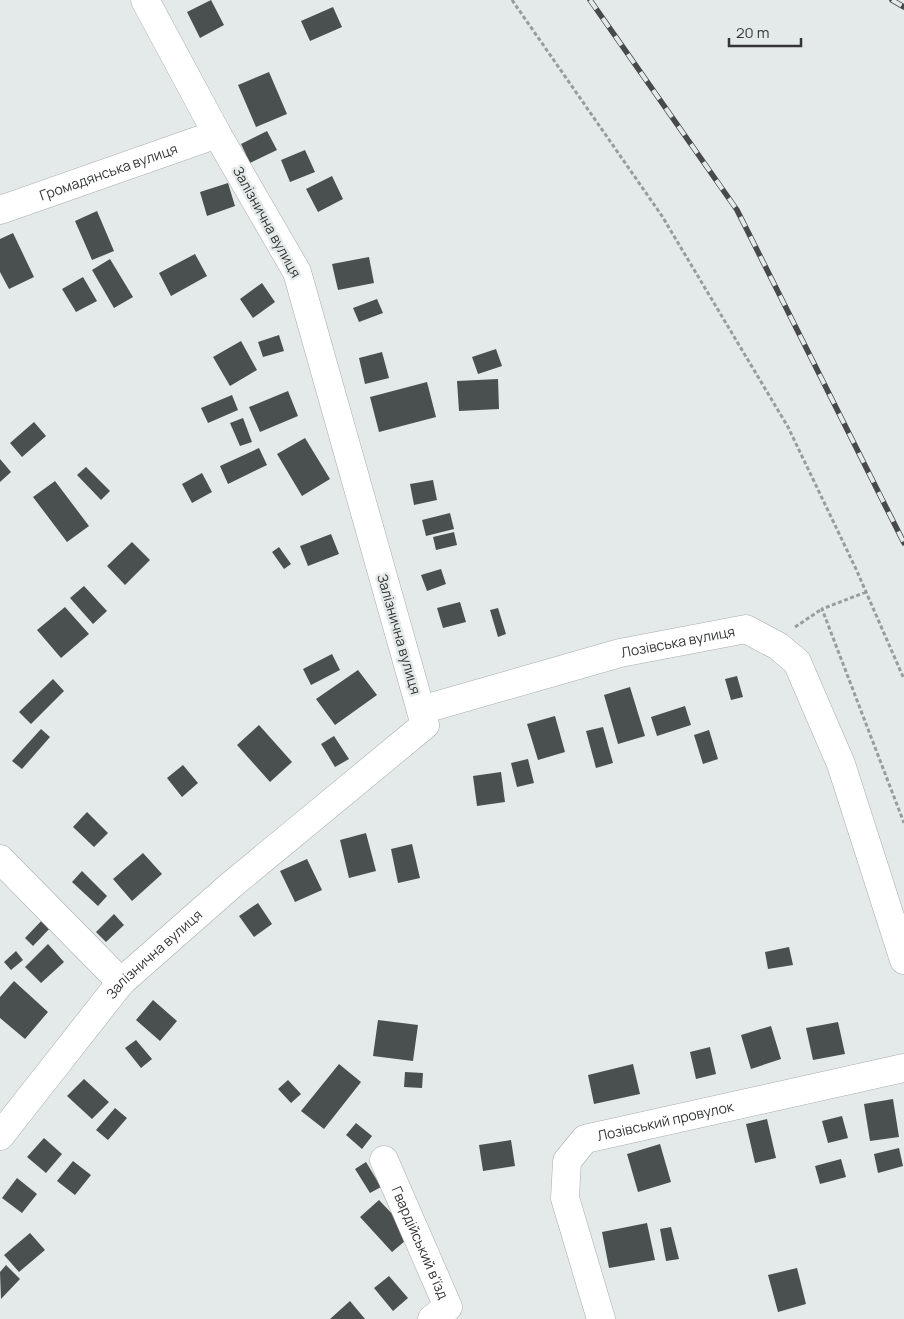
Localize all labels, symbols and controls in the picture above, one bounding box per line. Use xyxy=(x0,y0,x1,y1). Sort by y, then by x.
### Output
scale bar xyxy=(729,15,802,47)
text: 20 m xyxy=(736,22,769,43)
street label: Громадянська вулиця xyxy=(37,139,180,204)
street label: Залізнична вулиця xyxy=(229,163,306,281)
street label: Залізнична вулиця xyxy=(373,572,426,696)
street label: Лозівська вулиця xyxy=(619,621,736,662)
street label: Залізнична вулиця xyxy=(101,905,206,1003)
street label: Лозівський провулок xyxy=(595,1096,736,1145)
street label: Гвардійський в'їзд xyxy=(387,1183,453,1302)

